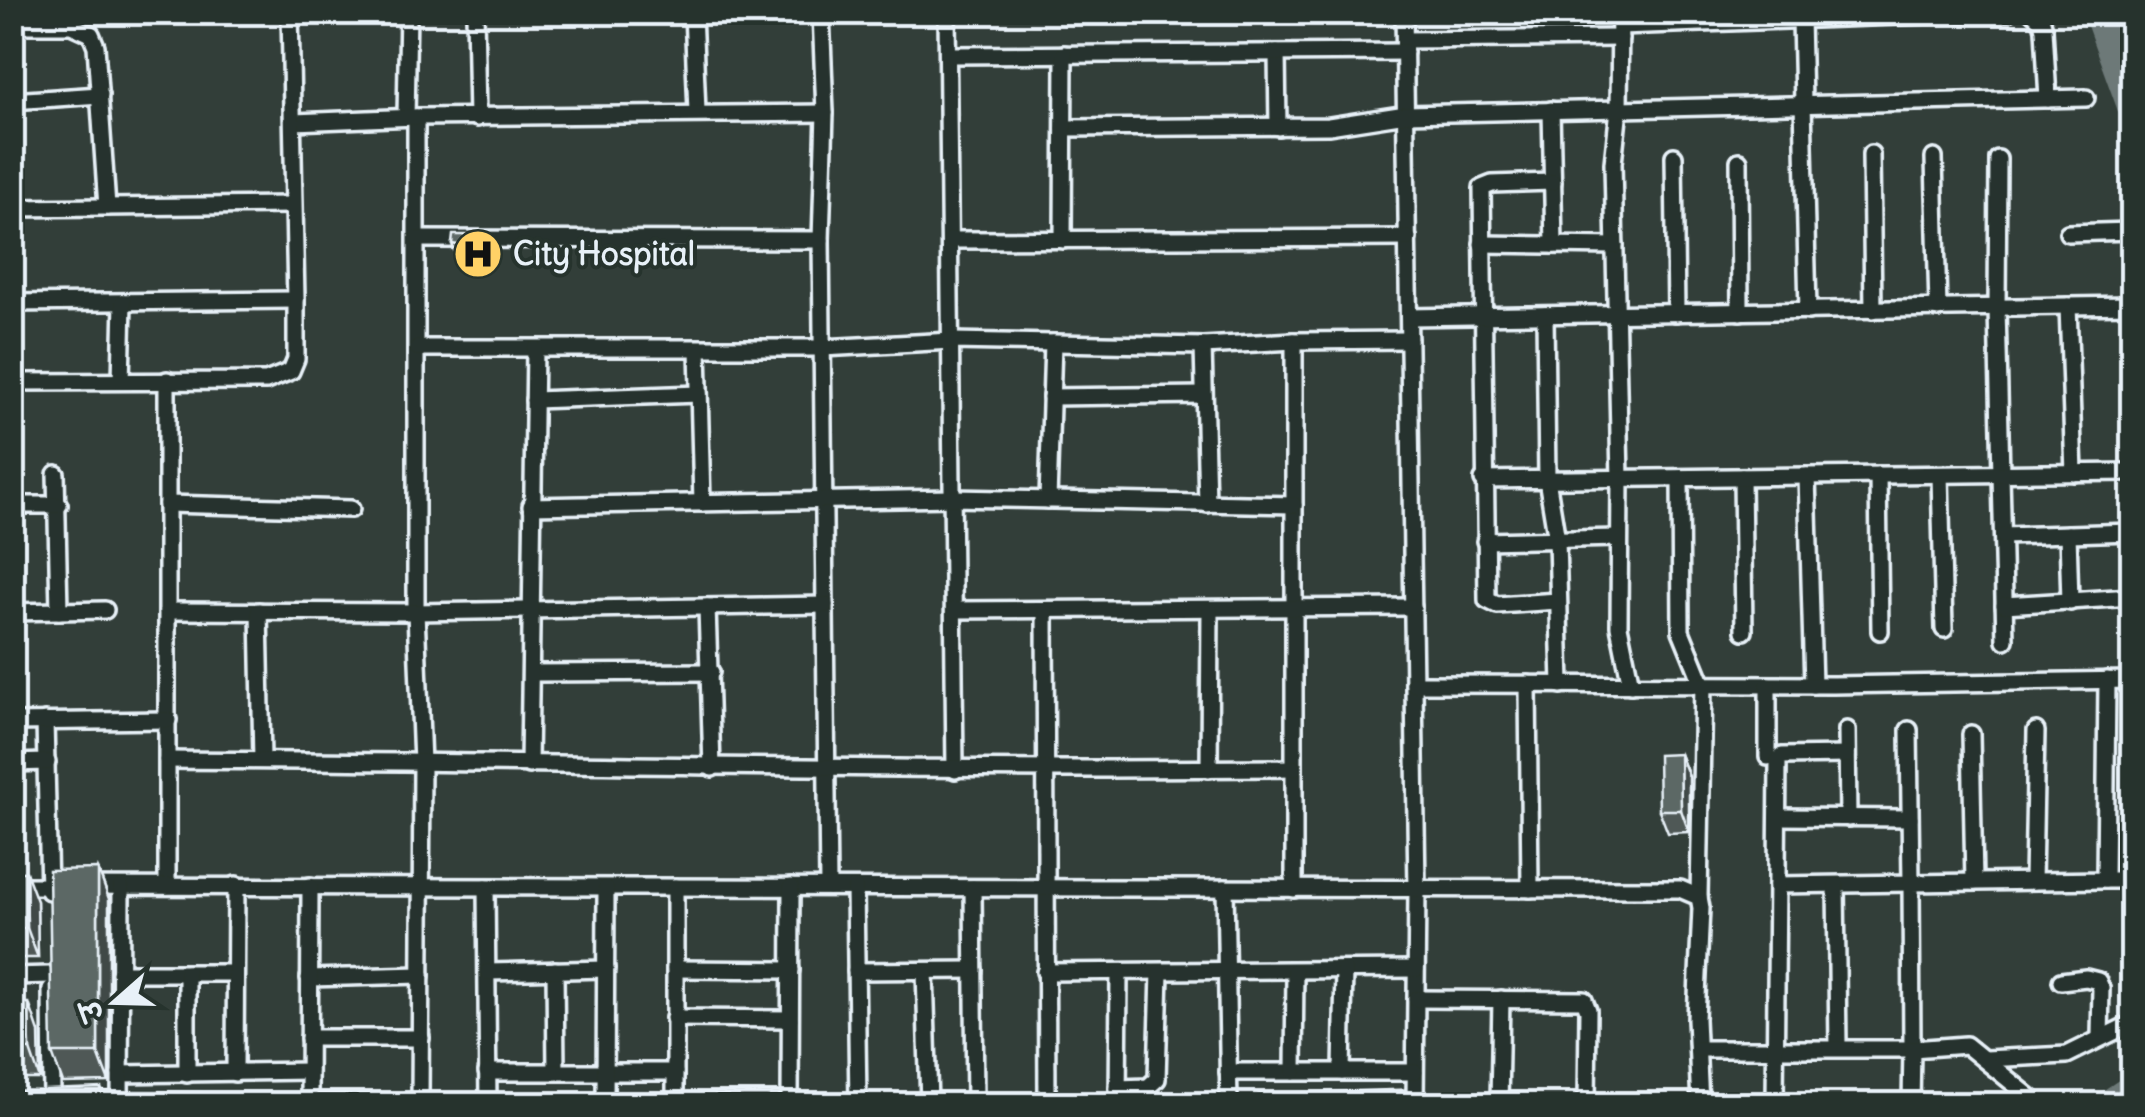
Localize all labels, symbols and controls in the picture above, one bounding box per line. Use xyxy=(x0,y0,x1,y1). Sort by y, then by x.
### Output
hospital icon: City Hospital xyxy=(452,228,504,280)
place label: City Hospital xyxy=(513,233,695,274)
north arrow xyxy=(65,952,165,1052)
text: उ xyxy=(71,993,113,1028)

